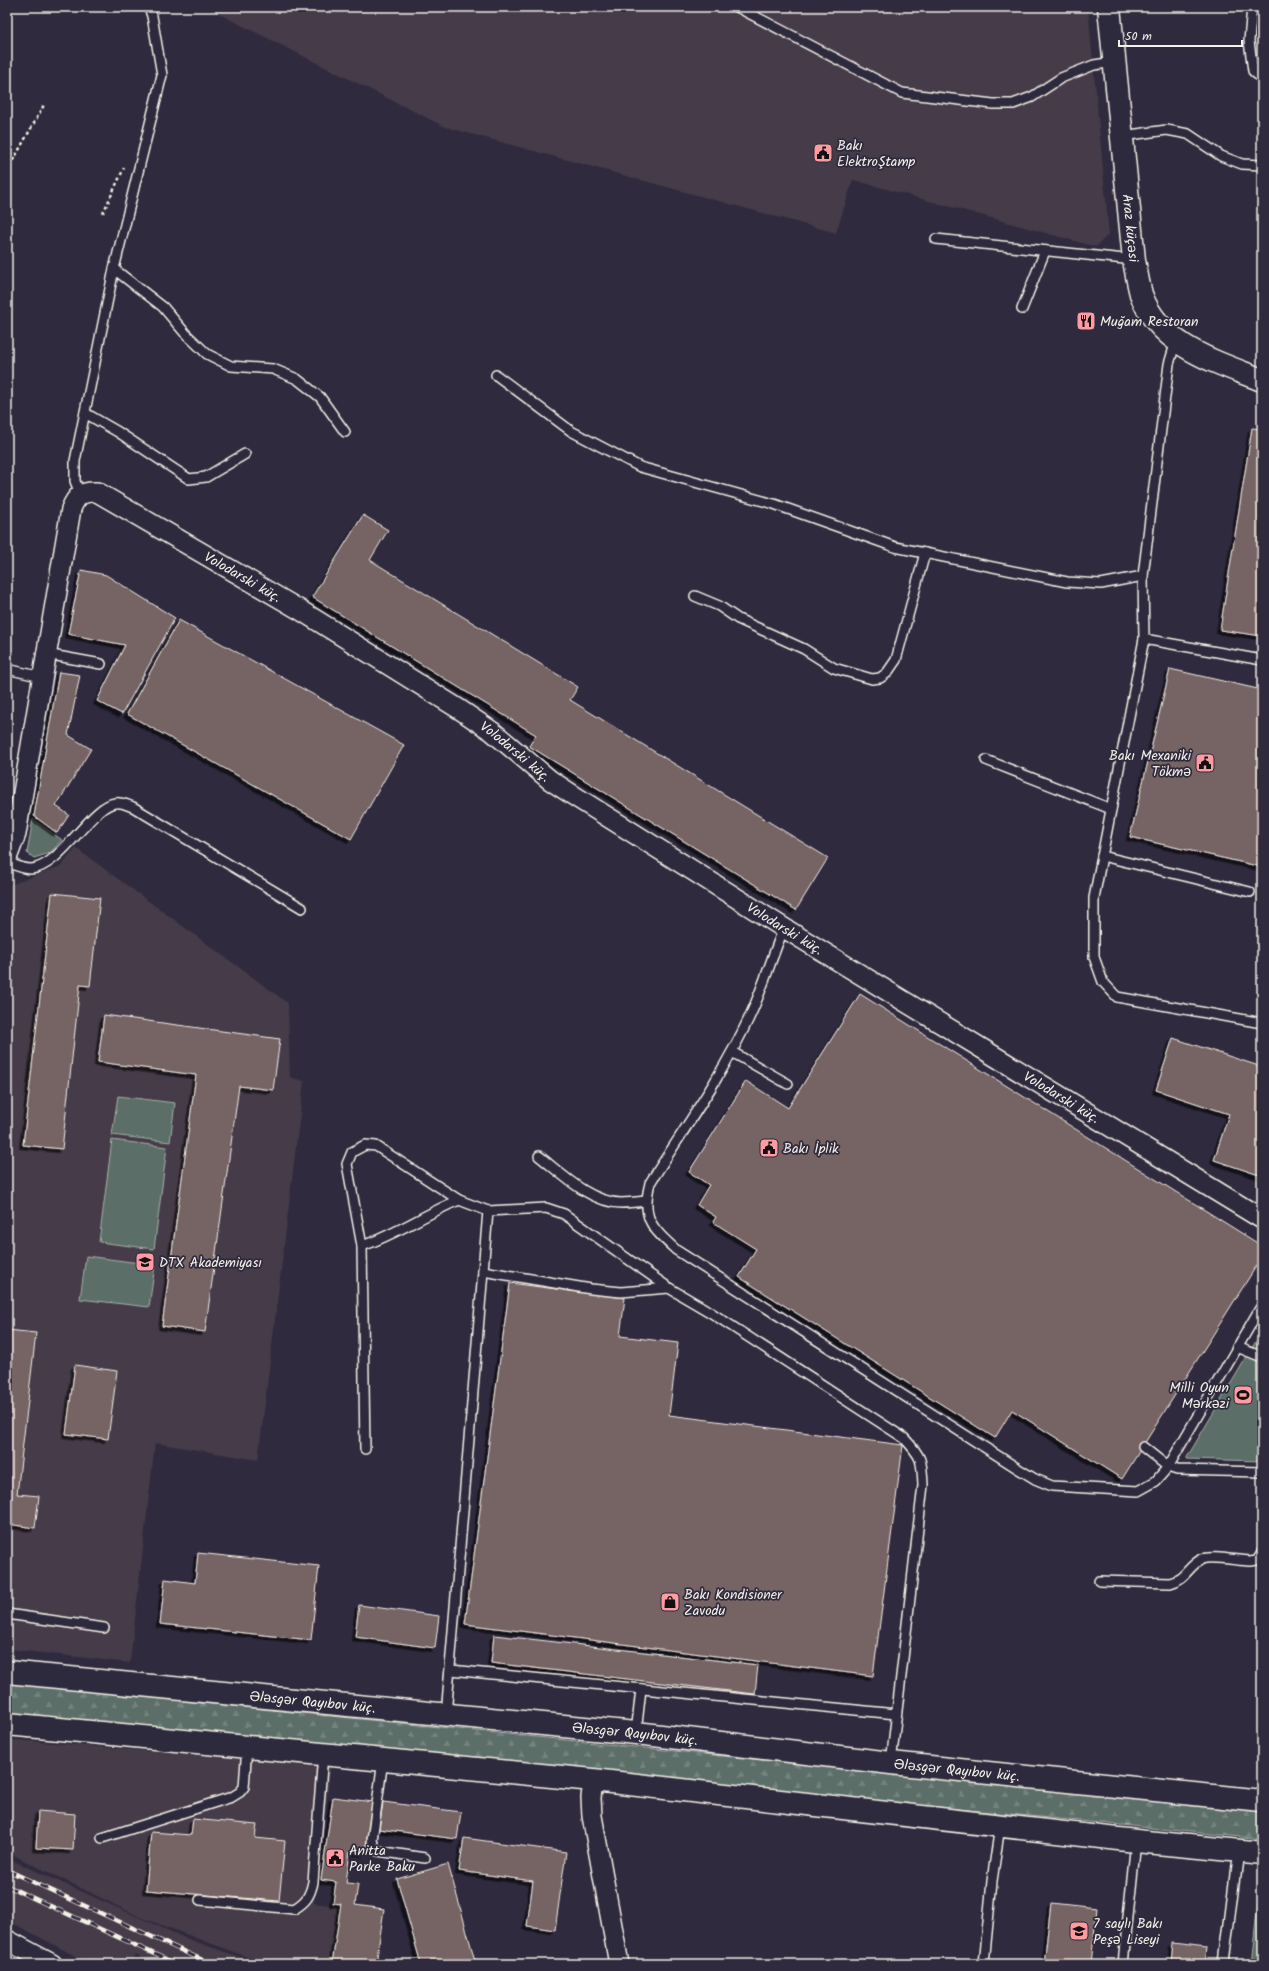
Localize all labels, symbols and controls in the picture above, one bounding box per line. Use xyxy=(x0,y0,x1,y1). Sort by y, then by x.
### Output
scale bar xyxy=(1119,22,1242,48)
text: 50 m xyxy=(1125,27,1152,46)
place label: Bakı ElektroŞtamp xyxy=(837,135,916,173)
public building icon: Bakı ElektroŞtamp xyxy=(812,142,834,164)
street label: Araz küçəsi xyxy=(1116,193,1144,265)
restaurant icon: Muğam Restoran xyxy=(1075,310,1097,332)
place label: Muğam Restoran xyxy=(1100,311,1199,333)
street label: Volodarski küç. xyxy=(200,546,285,609)
street label: Volodarski küç. xyxy=(475,716,555,788)
place label: Bakı Mexaniki Tökmə xyxy=(1109,745,1192,783)
public building icon: Bakı Mexaniki Tökmə xyxy=(1194,752,1216,774)
street label: Volodarski küç. xyxy=(742,897,827,961)
street label: Volodarski küç. xyxy=(1019,1066,1104,1130)
public building icon: Bakı İplik xyxy=(758,1137,780,1159)
place label: Bakı İplik xyxy=(783,1138,839,1160)
school or university icon: DTX Akademiyası xyxy=(134,1251,156,1273)
place label: DTX Akademiyası xyxy=(159,1252,262,1274)
place label: Milli Oyun Mərkəzi xyxy=(1169,1377,1230,1415)
sports icon: Milli Oyun Mərkəzi xyxy=(1232,1384,1254,1406)
place label: Bakı Kondisioner Zavodu xyxy=(684,1584,783,1622)
shop icon: Bakı Kondisioner Zavodu xyxy=(659,1591,681,1613)
street label: Ələsgər Qayıbov küç. xyxy=(249,1686,376,1720)
street label: Ələsgər Qayıbov küç. xyxy=(571,1717,699,1752)
street label: Ələsgər Qayıbov küç. xyxy=(893,1753,1021,1788)
place label: Anitta Parke Baku xyxy=(349,1840,415,1878)
public building icon: Anitta Parke Baku xyxy=(324,1847,346,1869)
place label: 7 saylı Bakı Peşə Liseyi xyxy=(1093,1913,1163,1951)
school or university icon: 7 saylı Bakı Peşə Liseyi xyxy=(1068,1920,1090,1942)

